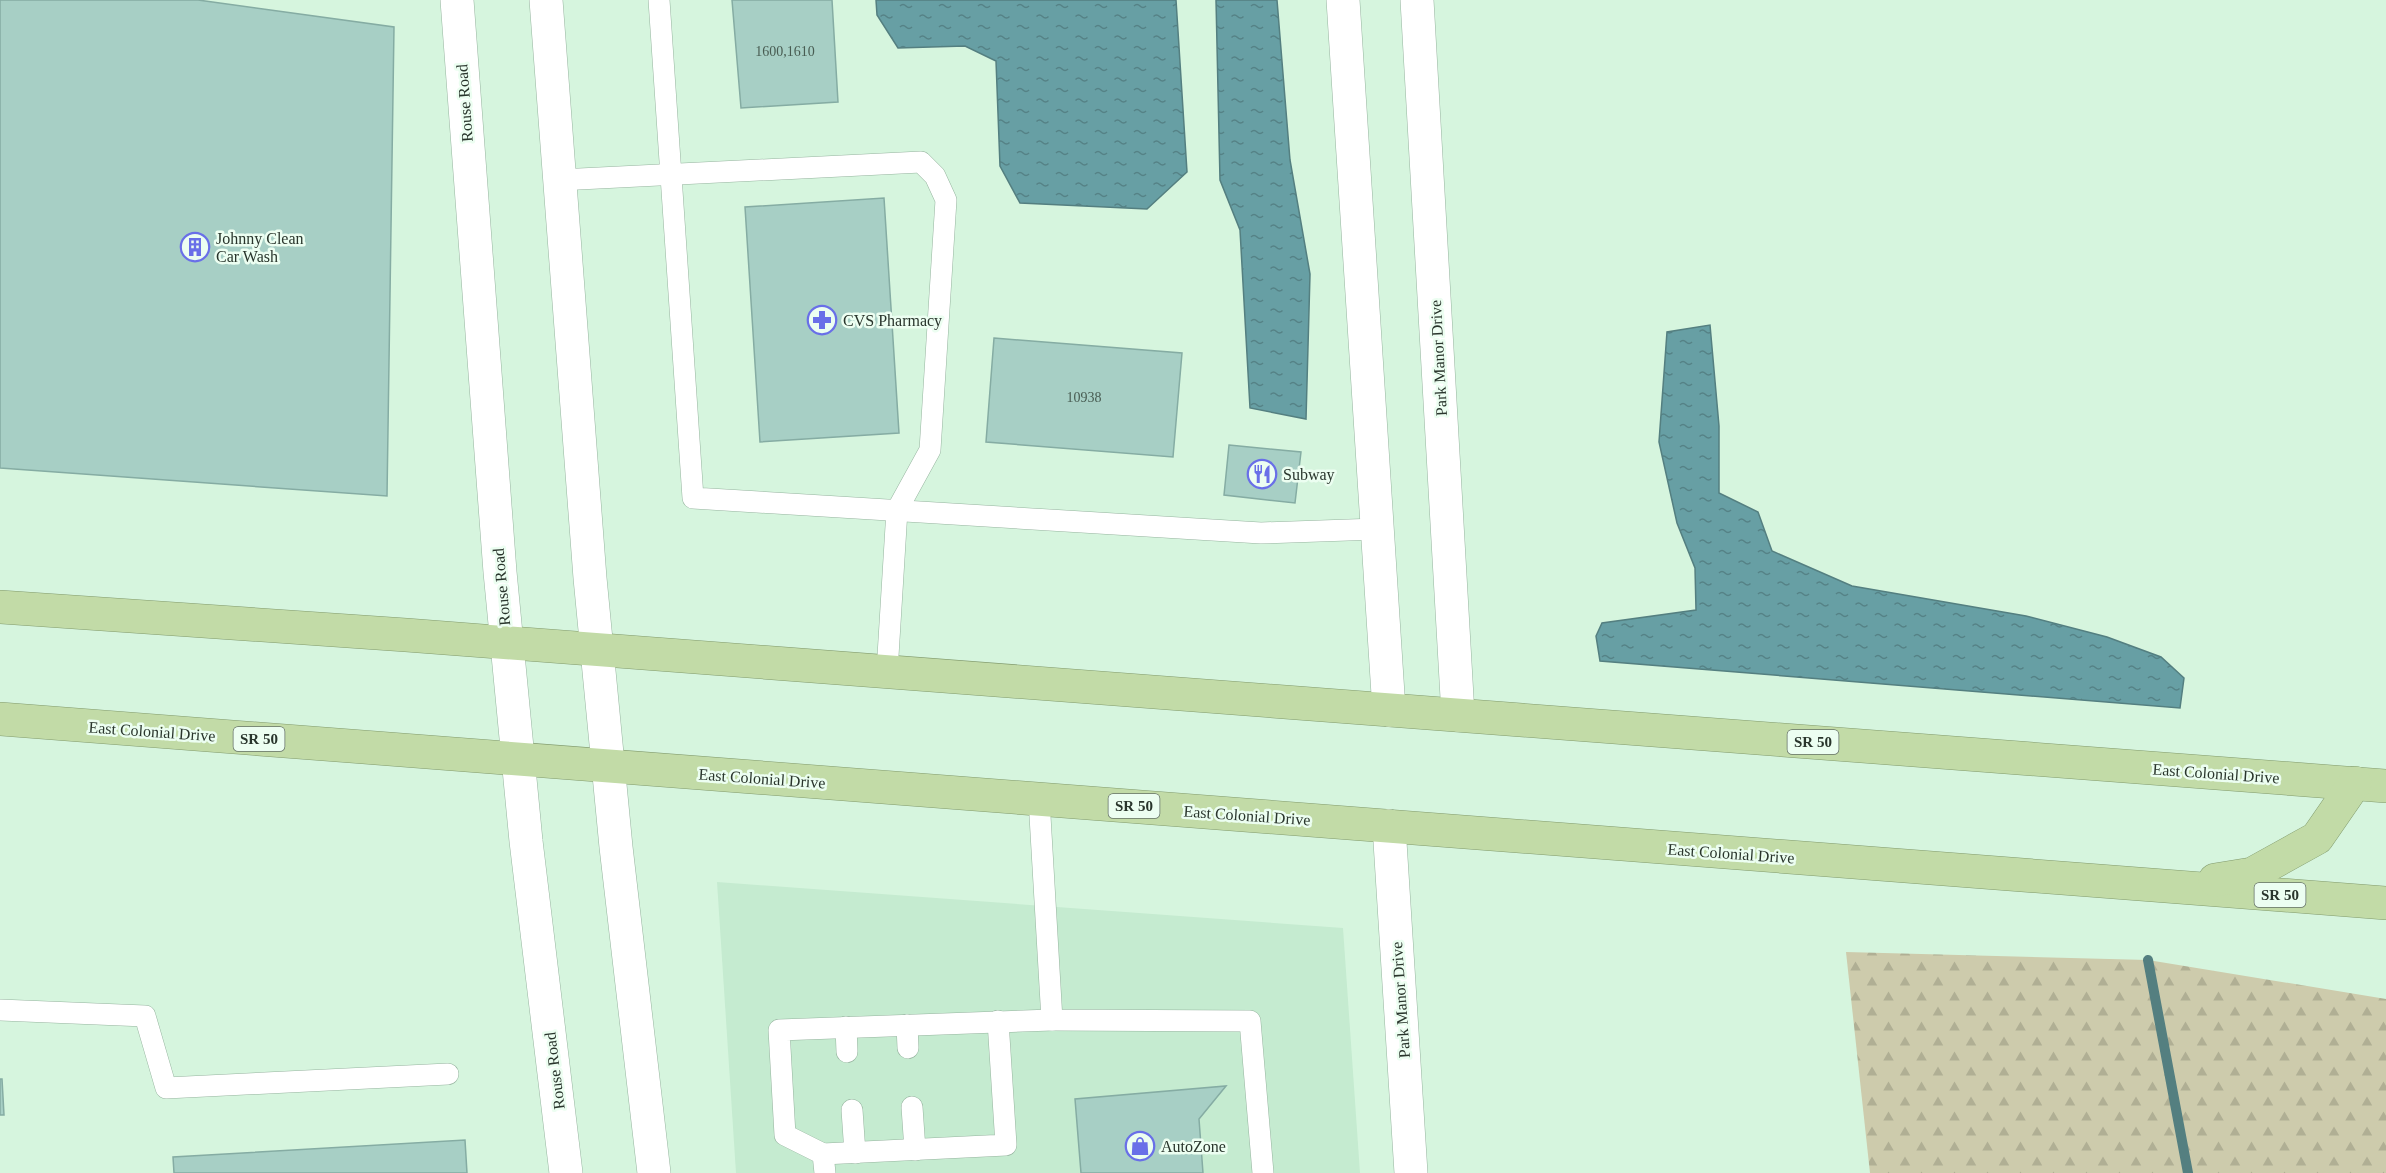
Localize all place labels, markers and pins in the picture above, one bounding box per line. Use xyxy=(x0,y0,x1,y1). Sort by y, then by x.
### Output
place label: Johnny Clean Car Wash xyxy=(216,230,304,265)
building icon: Johnny Clean Car Wash xyxy=(179,231,211,263)
pharmacy icon: CVS Pharmacy xyxy=(806,304,838,336)
place label: CVS Pharmacy xyxy=(843,312,942,330)
restaurant icon: Subway xyxy=(1246,458,1278,490)
place label: Subway xyxy=(1283,466,1335,484)
shop icon: AutoZone xyxy=(1124,1130,1156,1162)
place label: AutoZone xyxy=(1161,1138,1226,1155)

